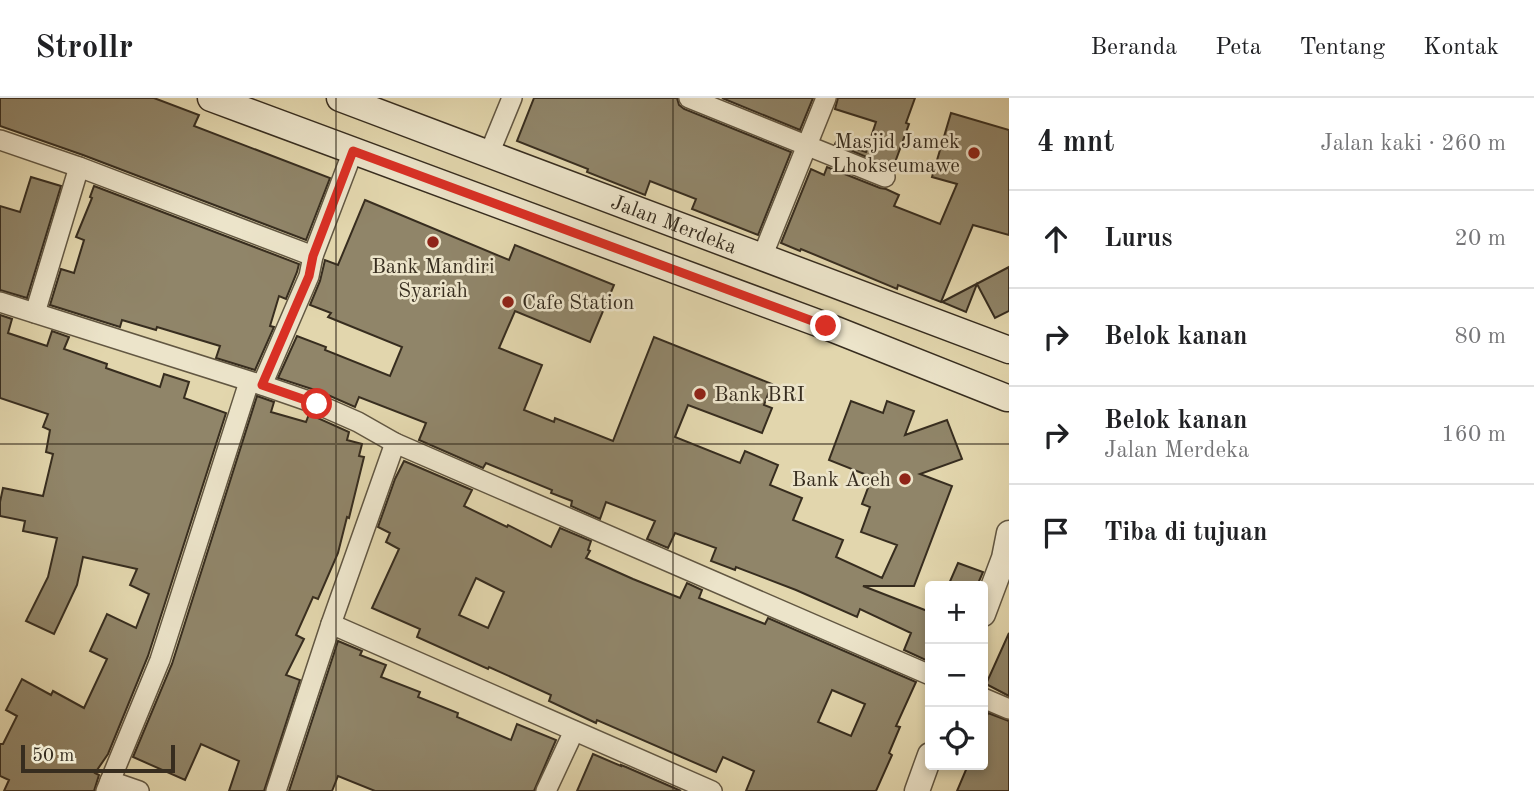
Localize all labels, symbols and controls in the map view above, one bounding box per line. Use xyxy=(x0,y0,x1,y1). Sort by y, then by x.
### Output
text: Strollr xyxy=(35,32,133,65)
text: Beranda xyxy=(1091,36,1177,60)
text: Peta xyxy=(1215,36,1262,60)
text: Tentang xyxy=(1300,36,1385,60)
text: Kontak xyxy=(1423,36,1499,60)
text: 4 mnt xyxy=(1037,128,1114,158)
place label: Masjid Jamek Lhokseumawe xyxy=(832,132,960,177)
text: Jalan kaki · 260 m xyxy=(1320,132,1506,155)
marker: Masjid Jamek Lhokseumawe xyxy=(966,145,982,161)
street label: Jalan Merdeka xyxy=(608,192,739,258)
icon: ahead xyxy=(1037,220,1075,258)
text: Lurus xyxy=(1104,226,1172,252)
text: 20 m xyxy=(1455,227,1506,250)
marker: Bank Mandiri Syariah xyxy=(425,234,441,250)
place label: Bank Mandiri Syariah xyxy=(371,257,495,302)
place label: Cafe Station xyxy=(522,293,634,314)
marker: Cafe Station xyxy=(500,294,516,310)
route end xyxy=(810,310,841,341)
icon: right xyxy=(1037,318,1075,356)
text: Belok kanan xyxy=(1104,324,1248,350)
text: 80 m xyxy=(1455,325,1506,348)
place label: Bank BRI xyxy=(714,385,805,406)
marker: Bank BRI xyxy=(692,386,708,402)
route start xyxy=(301,388,332,419)
text: Belok kanan xyxy=(1104,408,1248,434)
icon: right xyxy=(1037,416,1075,454)
text: 160 m xyxy=(1441,423,1506,446)
text: Jalan Merdeka xyxy=(1104,439,1249,462)
place label: Bank Aceh xyxy=(792,470,891,491)
marker: Bank Aceh xyxy=(897,471,913,487)
icon: arrive xyxy=(1037,514,1075,552)
text: Tiba di tujuan xyxy=(1104,520,1268,546)
map controls xyxy=(925,581,988,770)
button: + xyxy=(925,581,988,644)
button: − xyxy=(925,644,988,707)
button: locate xyxy=(925,707,988,770)
scale bar xyxy=(21,742,175,774)
text: 50 m xyxy=(32,747,74,766)

